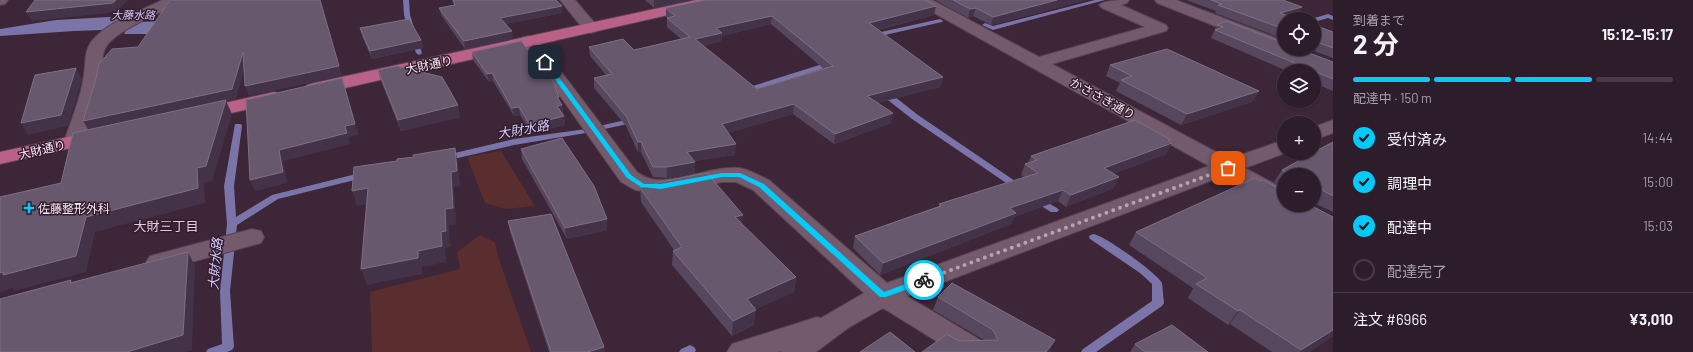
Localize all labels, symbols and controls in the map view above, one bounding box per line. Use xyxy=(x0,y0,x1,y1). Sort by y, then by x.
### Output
water label: 大藤水路 xyxy=(111,8,156,21)
map controls xyxy=(1277,12,1321,212)
button: locate xyxy=(1277,12,1321,56)
text: 到着まで xyxy=(1353,12,1405,28)
text: 15:12–15:17 xyxy=(1602,25,1673,43)
text: 2 分 xyxy=(1353,28,1399,59)
pin xyxy=(528,45,562,79)
icon: home xyxy=(534,51,556,73)
street label: 大財通り xyxy=(404,52,454,76)
button: layers xyxy=(1277,64,1321,108)
street label: かささぎ通り xyxy=(1068,74,1138,122)
text: 配達中 · 150 m xyxy=(1353,90,1432,106)
water label: 大財水路 xyxy=(496,116,551,141)
button: + xyxy=(1277,116,1321,160)
icon: check xyxy=(1353,127,1375,149)
text: 受付済み xyxy=(1387,130,1447,148)
text: 14:44 xyxy=(1643,130,1673,146)
street label: 大財通り xyxy=(17,137,67,161)
pin xyxy=(1211,151,1245,185)
icon: bag xyxy=(1217,157,1239,179)
button: − xyxy=(1277,168,1321,212)
icon: check xyxy=(1353,171,1375,193)
text: 調理中 xyxy=(1387,174,1432,192)
text: 15:00 xyxy=(1643,174,1673,190)
place label: 佐藤整形外科 xyxy=(38,201,110,215)
marker: 佐藤整形外科 xyxy=(23,202,35,214)
icon: check xyxy=(1353,215,1375,237)
district label: 大財三丁目 xyxy=(133,218,199,234)
text: 配達中 xyxy=(1387,218,1432,236)
text: 15:03 xyxy=(1643,218,1673,234)
water label: 大財水路 xyxy=(205,236,225,291)
courier xyxy=(904,260,944,300)
text: 配達完了 xyxy=(1387,262,1447,280)
icon: bike xyxy=(913,269,935,291)
text: 注文 #6966 xyxy=(1353,310,1427,328)
text: ¥3,010 xyxy=(1629,310,1673,328)

